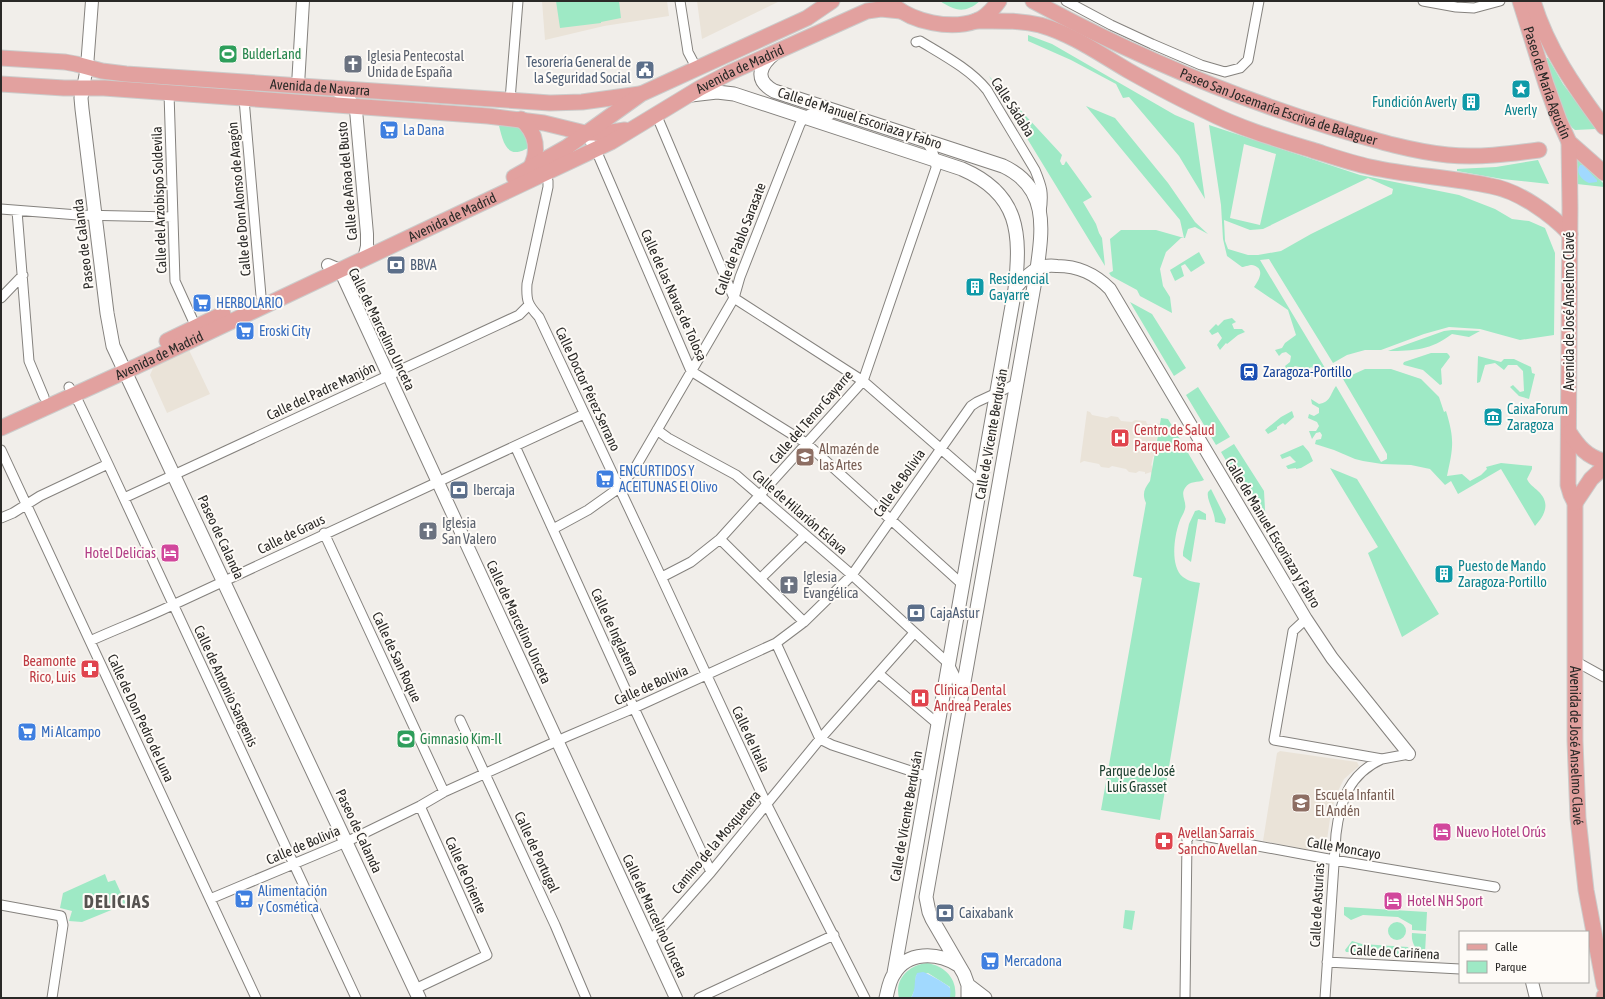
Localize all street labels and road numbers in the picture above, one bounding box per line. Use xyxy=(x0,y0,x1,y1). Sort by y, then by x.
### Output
street label: Paseo de María Agustín xyxy=(1520,24,1574,141)
street label: Avenida de Madrid xyxy=(693,41,786,97)
street label: Paseo San Josemaría Escrivá de Balaguer xyxy=(1178,65,1380,148)
street label: Calle Sádaba xyxy=(988,75,1038,139)
street label: Avenida de Navarra xyxy=(270,76,371,99)
street label: Calle de Manuel Escoriaza y Fabro xyxy=(776,84,944,152)
street label: Calle de Don Alonso de Aragón xyxy=(224,121,254,277)
street label: Calle de Añoa del Busto xyxy=(334,121,360,241)
street label: Calle del Arzobispo Soldevila xyxy=(148,126,170,274)
street label: Calle de Pablo Sarasate xyxy=(711,180,769,298)
street label: Avenida de Madrid xyxy=(406,189,499,245)
street label: Paseo de Calanda xyxy=(70,198,96,290)
street label: Calle de las Navas de Tolosa xyxy=(638,227,710,363)
street label: Avenida de José Anselmo Clavé xyxy=(1561,232,1577,390)
street label: Calle de Marcelino Unceta xyxy=(345,265,419,393)
street label: Calle Doctor Pérez Serrano xyxy=(552,324,624,454)
street label: Avenida de Madrid xyxy=(113,328,206,383)
street label: Calle del Padre Manjón xyxy=(264,359,378,423)
street label: Calle del Tenor Gayarre xyxy=(766,367,856,467)
street label: Calle de Vicente Berdusán xyxy=(972,367,1010,501)
street label: Calle de Bolivia xyxy=(870,446,928,520)
street label: Calle de Manuel Escoriaza y Fabro xyxy=(1222,455,1324,611)
street label: Calle de Hilarión Eslava xyxy=(749,466,851,558)
street label: Paseo de Calanda xyxy=(195,493,247,581)
street label: Calle de Graus xyxy=(255,511,327,557)
street label: Calle de Marcelino Unceta xyxy=(483,558,555,686)
street label: Calle de Inglaterra xyxy=(588,586,642,678)
street label: Calle de San Roque xyxy=(369,609,425,705)
street label: Calle de Antonio Sangenis xyxy=(191,623,261,749)
street label: Calle de Don Pedro de Luna xyxy=(104,652,178,784)
street label: Calle de Bolivia xyxy=(612,662,690,708)
street label: Avenida de José Anselmo Clavé xyxy=(1567,666,1587,826)
street label: Calle de Italia xyxy=(729,704,773,774)
street label: Calle de Vicente Berdusán xyxy=(887,749,925,883)
street label: Paseo de Calanda xyxy=(333,787,385,875)
street label: Camino de la Mosquetera xyxy=(668,787,764,897)
street label: Calle de Portugal xyxy=(511,809,563,895)
street label: Calle de Bolivia xyxy=(264,822,342,868)
street label: Calle de Oriente xyxy=(442,834,490,916)
street label: Calle Moncayo xyxy=(1306,834,1382,862)
street label: Calle de Marcelino Unceta xyxy=(619,852,691,980)
street label: Calle de Asturias xyxy=(1307,862,1327,948)
street label: Calle de Cariñena xyxy=(1350,942,1440,962)

